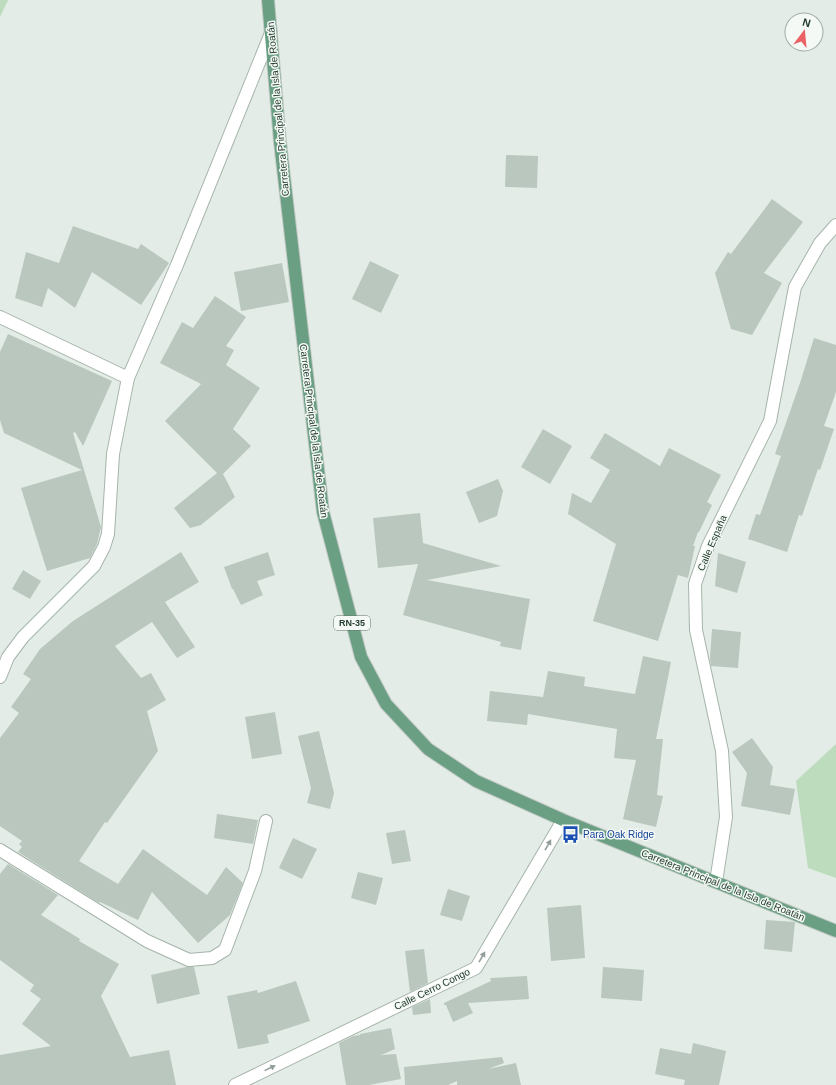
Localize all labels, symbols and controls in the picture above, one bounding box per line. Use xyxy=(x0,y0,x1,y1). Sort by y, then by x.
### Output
north arrow xyxy=(784,12,824,52)
text: N xyxy=(801,16,812,29)
street label: Carretera Principal de la Isla de Roatán xyxy=(265,21,291,197)
street label: Carretera Principal de la Isla de Roatán xyxy=(298,343,330,519)
street label: Calle España xyxy=(695,513,729,573)
road number: RN-35 xyxy=(334,616,370,630)
bus stop icon: Para Oak Ridge xyxy=(560,824,580,844)
place label: Para Oak Ridge xyxy=(583,829,655,840)
one-way arrow xyxy=(545,839,552,851)
street label: Carretera Principal de la Isla de Roatán xyxy=(640,847,806,923)
one-way arrow xyxy=(479,951,486,963)
street label: Calle Cerro Congo xyxy=(392,966,472,1012)
one-way arrow xyxy=(264,1065,276,1071)

